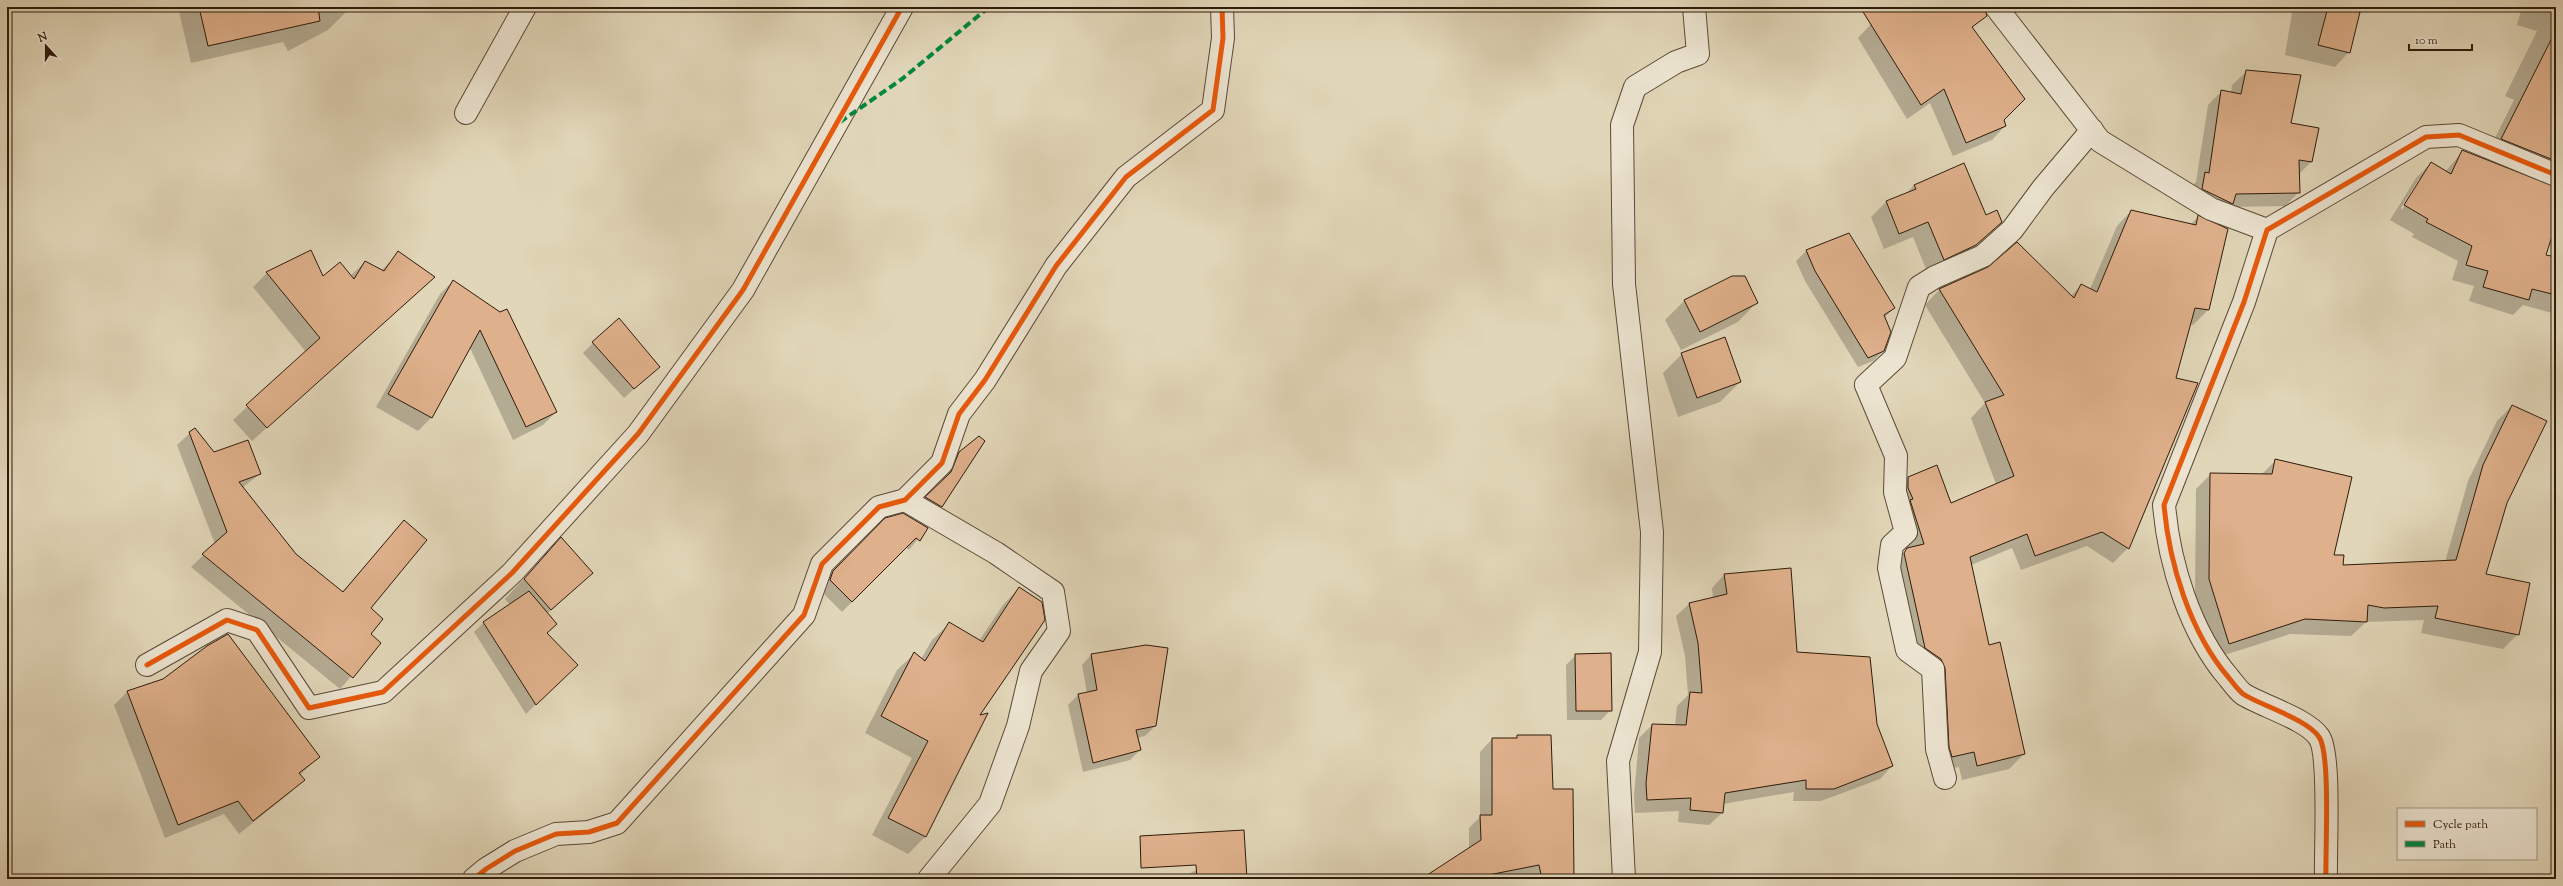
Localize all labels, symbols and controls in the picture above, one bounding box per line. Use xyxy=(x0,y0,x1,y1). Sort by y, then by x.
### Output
north arrow xyxy=(26,26,66,66)
scale bar xyxy=(2409,26,2472,52)
text: N xyxy=(35,28,50,47)
text: 10 m xyxy=(2415,32,2438,50)
legend xyxy=(2397,808,2537,860)
text: Cycle path xyxy=(2433,816,2488,834)
text: Path xyxy=(2433,836,2456,854)

